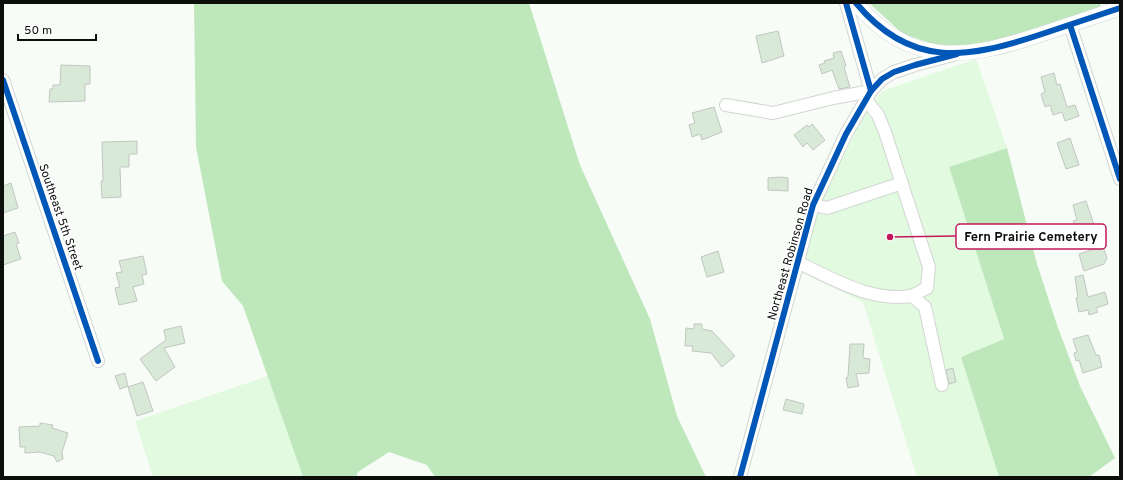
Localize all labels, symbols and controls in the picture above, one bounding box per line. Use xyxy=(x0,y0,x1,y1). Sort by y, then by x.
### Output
scale bar xyxy=(18,16,96,42)
text: 50 m xyxy=(24,23,52,39)
street label: Southeast 5th Street xyxy=(34,162,86,273)
street label: Northeast Robinson Road xyxy=(764,186,818,322)
callout: Fern Prairie Cemetery xyxy=(956,224,1106,249)
text: Fern Prairie Cemetery xyxy=(964,230,1098,246)

